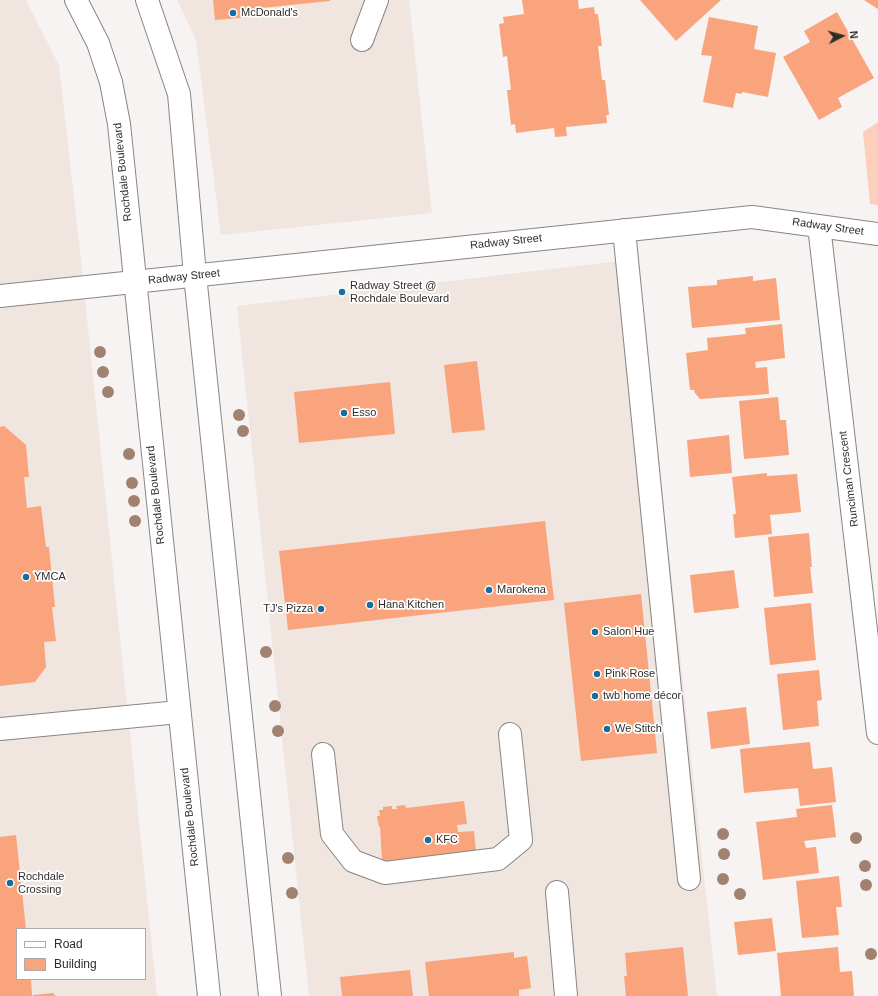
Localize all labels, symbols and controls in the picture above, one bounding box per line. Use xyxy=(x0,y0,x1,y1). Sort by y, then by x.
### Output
place label: McDonald's xyxy=(241,6,298,20)
marker: McDonald's xyxy=(228,8,238,18)
north arrow xyxy=(822,16,862,56)
text: N xyxy=(848,30,860,39)
street label: Rochdale Boulevard xyxy=(111,122,135,222)
street label: Radway Street xyxy=(791,215,865,239)
street label: Radway Street xyxy=(469,232,543,252)
street label: Radway Street xyxy=(147,267,221,287)
place label: Radway Street @ Rochdale Boulevard xyxy=(350,279,449,305)
marker: Radway Street @ Rochdale Boulevard xyxy=(337,287,347,297)
place label: Esso xyxy=(352,406,376,420)
marker: Esso xyxy=(339,408,349,418)
street label: Runciman Crescent xyxy=(837,430,861,528)
street label: Rochdale Boulevard xyxy=(144,445,168,545)
place label: YMCA xyxy=(34,570,66,584)
marker: YMCA xyxy=(21,572,31,582)
place label: Marokena xyxy=(497,583,546,597)
marker: Marokena xyxy=(484,585,494,595)
place label: Hana Kitchen xyxy=(378,598,444,612)
marker: Hana Kitchen xyxy=(365,600,375,610)
place label: TJ's Pizza xyxy=(263,602,313,616)
marker: TJ's Pizza xyxy=(316,604,326,614)
place label: Salon Hue xyxy=(603,625,654,639)
marker: Salon Hue xyxy=(590,627,600,637)
place label: Pink Rose xyxy=(605,667,655,681)
marker: Pink Rose xyxy=(592,669,602,679)
place label: twb home décor xyxy=(603,689,681,703)
marker: twb home décor xyxy=(590,691,600,701)
place label: We Stitch xyxy=(615,722,662,736)
marker: We Stitch xyxy=(602,724,612,734)
street label: Rochdale Boulevard xyxy=(178,767,202,867)
place label: KFC xyxy=(436,833,458,847)
marker: KFC xyxy=(423,835,433,845)
place label: Rochdale Crossing xyxy=(18,870,64,896)
marker: Rochdale Crossing xyxy=(5,878,15,888)
legend xyxy=(16,928,146,980)
text: Road xyxy=(54,937,83,951)
text: Building xyxy=(54,957,97,971)

